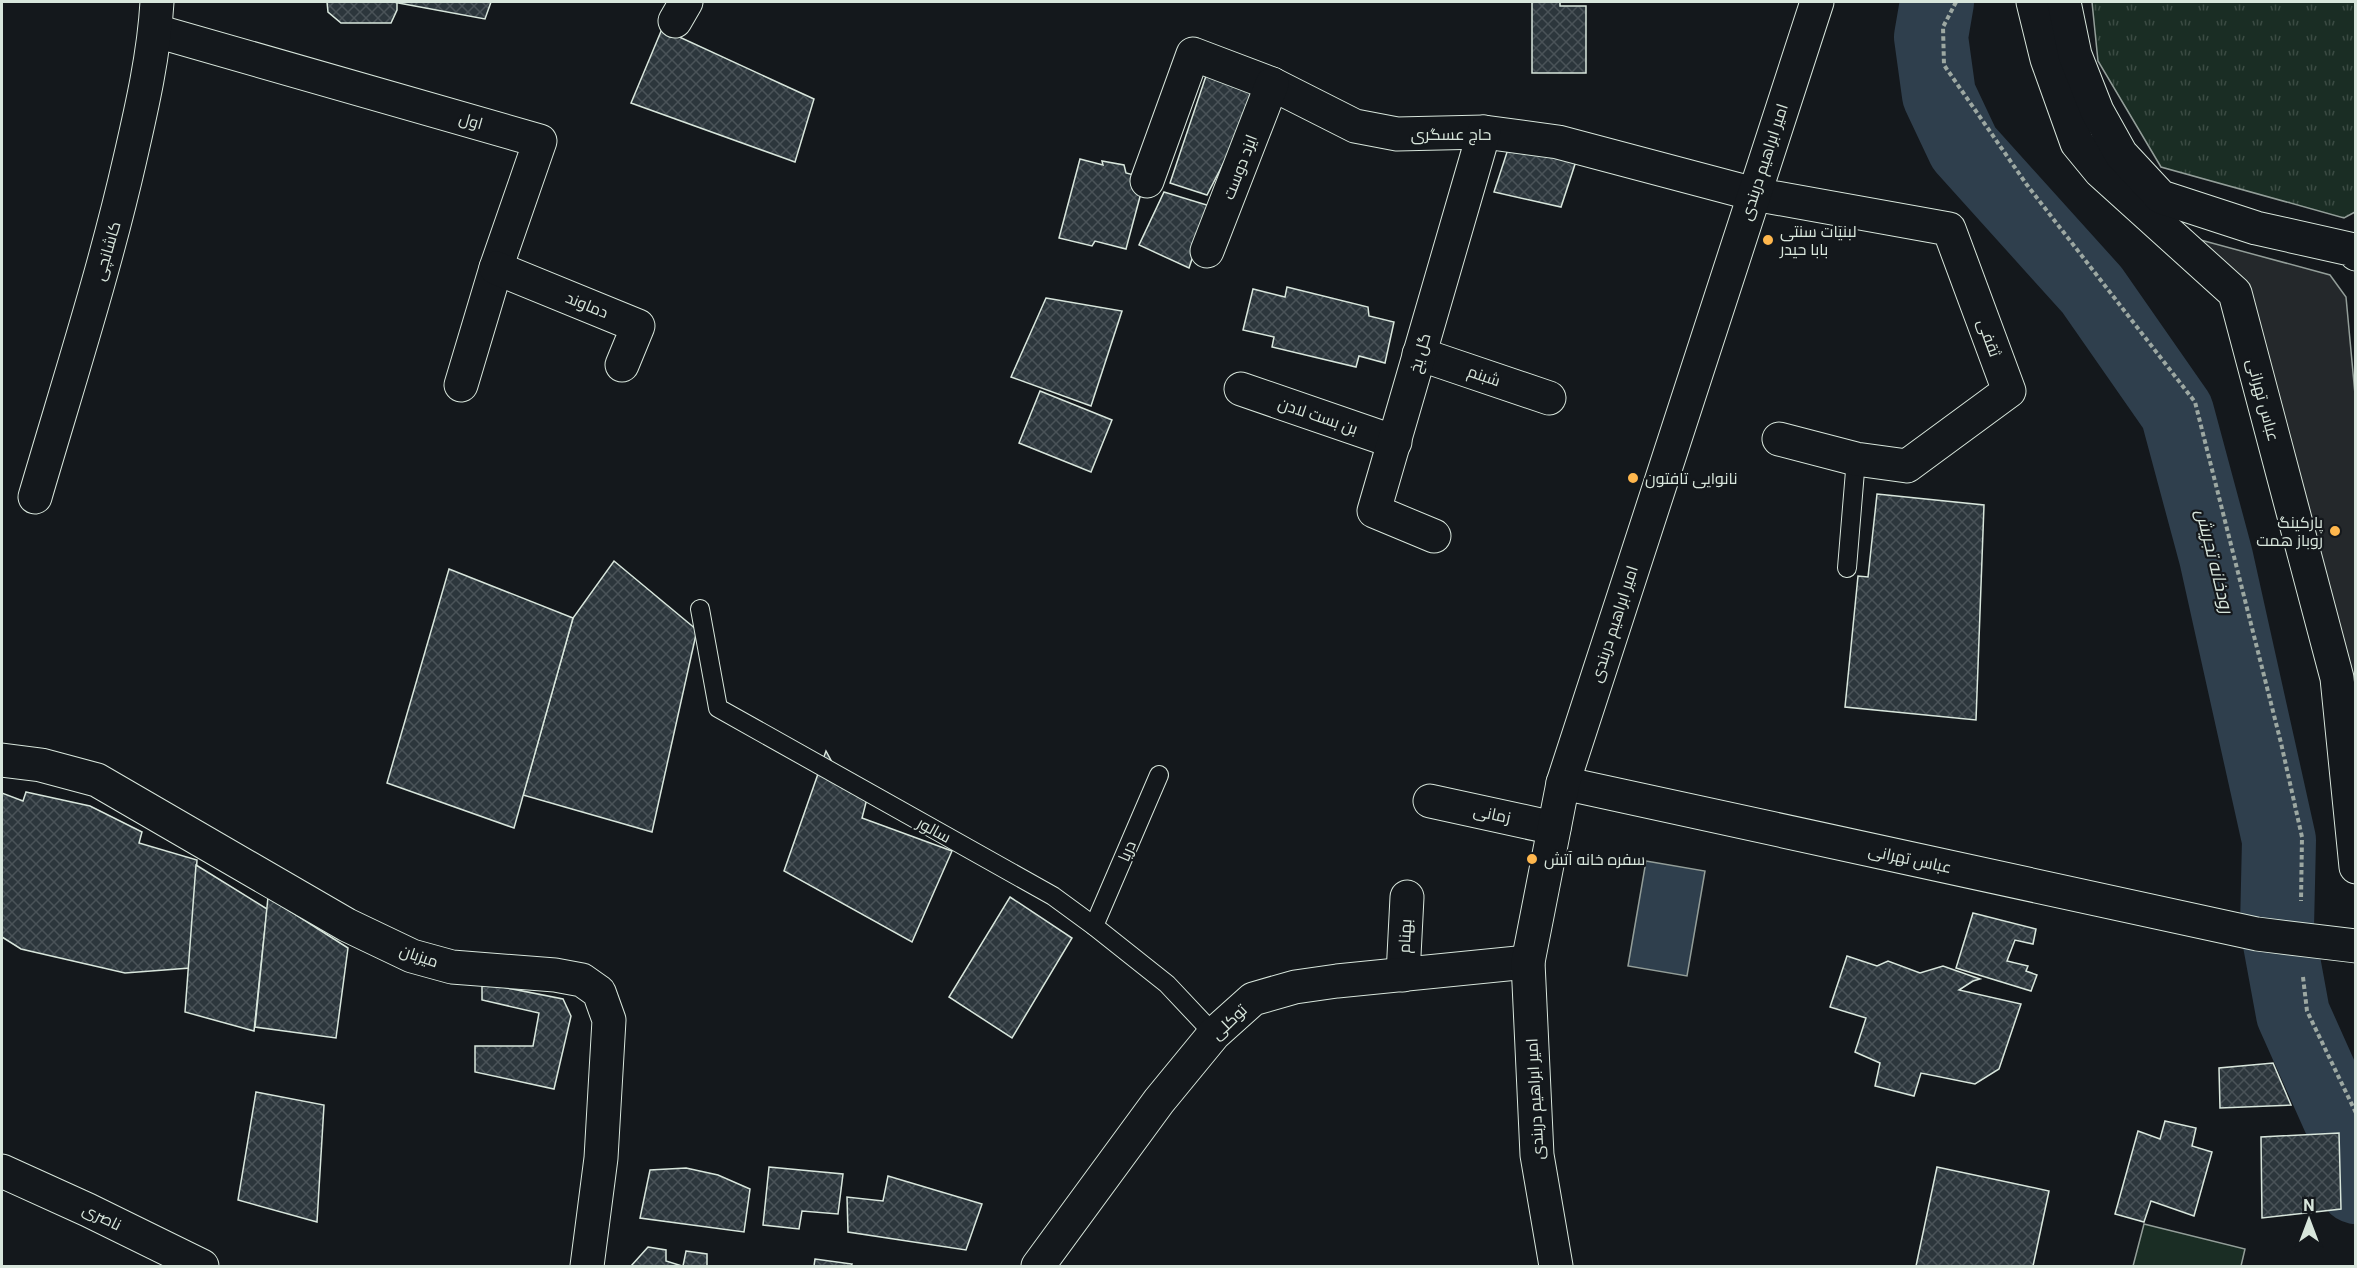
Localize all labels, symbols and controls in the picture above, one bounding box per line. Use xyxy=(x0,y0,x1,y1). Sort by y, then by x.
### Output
street label: امیر ابراهیم دربندی xyxy=(1736,101,1794,223)
street label: اول xyxy=(457,109,485,134)
street label: حاج عسگری xyxy=(1411,125,1491,146)
street label: ایزد دوست xyxy=(1219,132,1261,202)
street label: کاشانچی xyxy=(89,219,126,283)
place label: لبنیات سنتی بابا حیدر xyxy=(1779,222,1857,259)
marker: لبنیات سنتی بابا حیدر xyxy=(1761,233,1775,247)
street label: دماوند xyxy=(563,288,611,322)
street label: ثقفی xyxy=(1972,316,2005,361)
street label: گل یخ xyxy=(1405,331,1437,376)
street label: عباس تهرانی xyxy=(2242,357,2283,444)
street label: شبنم xyxy=(1465,362,1503,392)
street label: بن بست لادن xyxy=(1275,393,1360,439)
place label: نانوایی تافتون xyxy=(1645,469,1738,489)
marker: نانوایی تافتون xyxy=(1626,471,1640,485)
water label: رودخانه تجریش xyxy=(2191,507,2238,617)
place label: پارکینگ روباز همت xyxy=(2256,513,2324,550)
marker: پارکینگ روباز همت xyxy=(2328,524,2342,538)
street label: امیر ابراهیم دربندی xyxy=(1586,563,1644,685)
street label: زمانی xyxy=(1471,801,1512,828)
street label: سالور xyxy=(913,813,954,847)
street label: دریا xyxy=(1114,838,1140,864)
street label: عباس تهرانی xyxy=(1866,841,1953,878)
place label: سفره خانه آتش xyxy=(1544,850,1645,870)
marker: سفره خانه آتش xyxy=(1525,852,1539,866)
street label: بهنام xyxy=(1395,918,1417,954)
street label: میزبان xyxy=(397,941,441,972)
street label: توکلی xyxy=(1207,1000,1252,1044)
street label: امیر ابراهیم دربندی xyxy=(1522,1038,1550,1160)
north arrow xyxy=(2279,1190,2339,1250)
text: N xyxy=(2303,1196,2315,1215)
street label: ناصری xyxy=(79,1200,124,1235)

